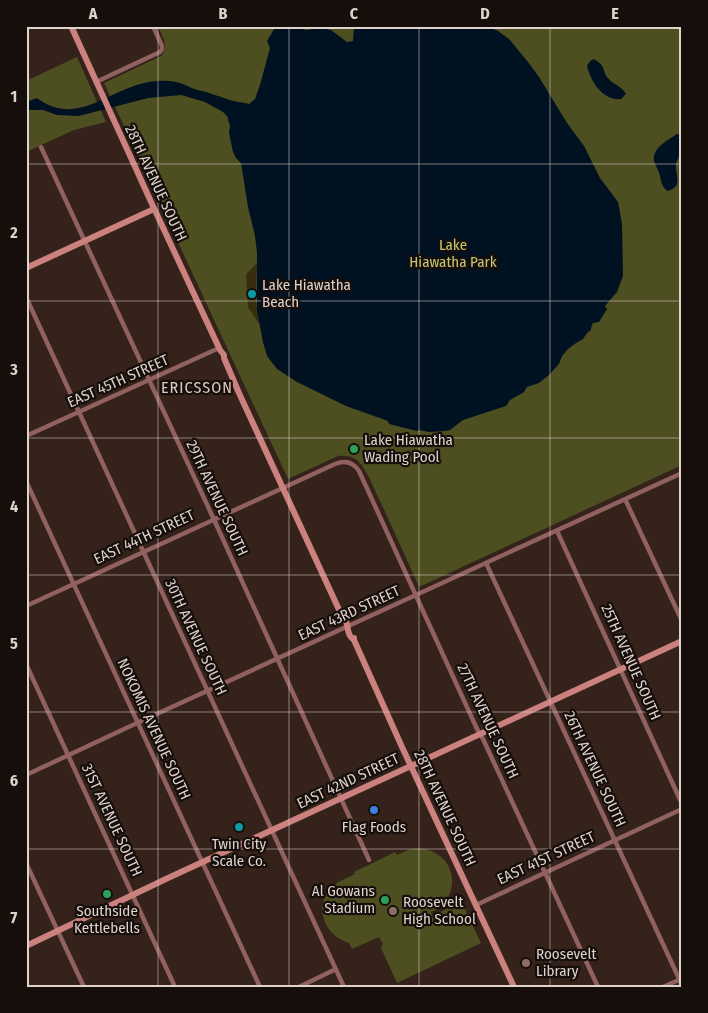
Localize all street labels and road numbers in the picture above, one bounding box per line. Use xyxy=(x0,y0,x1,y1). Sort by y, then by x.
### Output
street label: 28TH AVENUE SOUTH xyxy=(121,122,191,244)
street label: EAST 45TH STREET xyxy=(65,351,171,411)
street label: 29TH AVENUE SOUTH xyxy=(182,437,252,559)
street label: EAST 44TH STREET xyxy=(91,506,197,568)
street label: 30TH AVENUE SOUTH xyxy=(161,576,231,698)
street label: EAST 43RD STREET xyxy=(295,582,403,644)
street label: 25TH AVENUE SOUTH xyxy=(597,601,665,723)
street label: NOKOMIS AVENUE SOUTH xyxy=(113,656,195,802)
street label: 27TH AVENUE SOUTH xyxy=(453,661,523,781)
street label: 26TH AVENUE SOUTH xyxy=(560,708,630,830)
street label: 28TH AVENUE SOUTH xyxy=(410,747,480,869)
street label: EAST 42ND STREET xyxy=(294,749,402,813)
street label: 31ST AVENUE SOUTH xyxy=(78,761,146,879)
street label: EAST 41ST STREET xyxy=(494,828,598,888)

